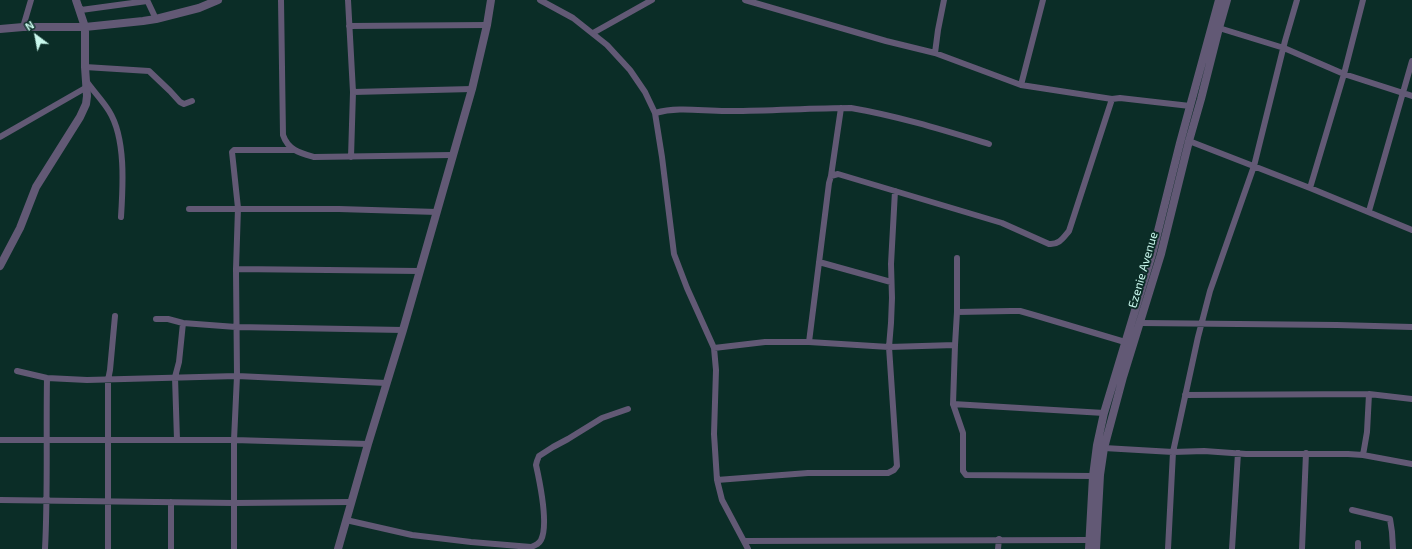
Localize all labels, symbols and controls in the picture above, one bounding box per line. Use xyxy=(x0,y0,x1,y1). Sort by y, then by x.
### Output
north arrow xyxy=(16,16,56,56)
text: N xyxy=(23,18,36,33)
street label: Ezenie Avenue xyxy=(1125,230,1161,310)

